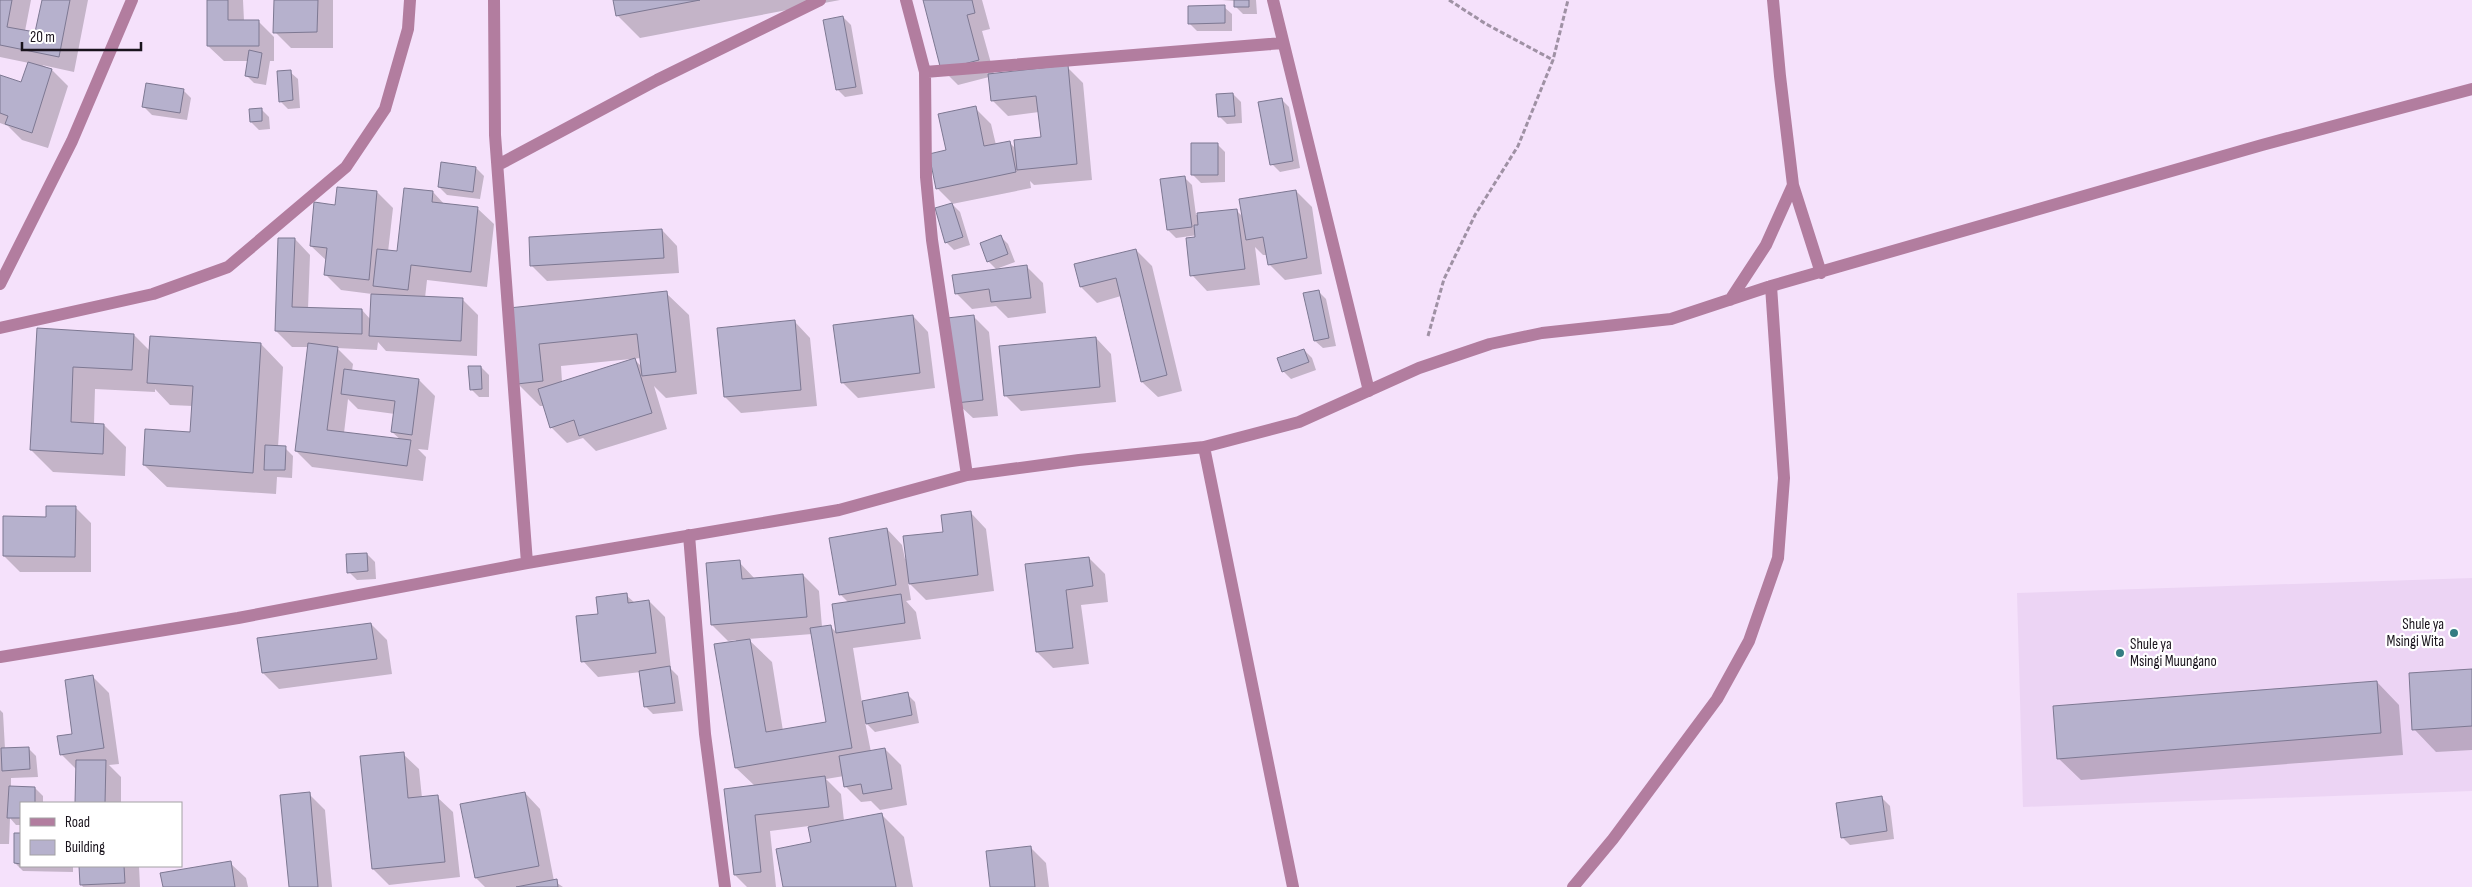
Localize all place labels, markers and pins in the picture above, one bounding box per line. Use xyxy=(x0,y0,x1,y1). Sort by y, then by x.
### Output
place label: Shule ya Msingi Wita xyxy=(2387,615,2444,651)
marker: Shule ya Msingi Wita xyxy=(2448,627,2460,639)
place label: Shule ya Msingi Muungano xyxy=(2130,635,2217,671)
marker: Shule ya Msingi Muungano xyxy=(2114,647,2126,659)

